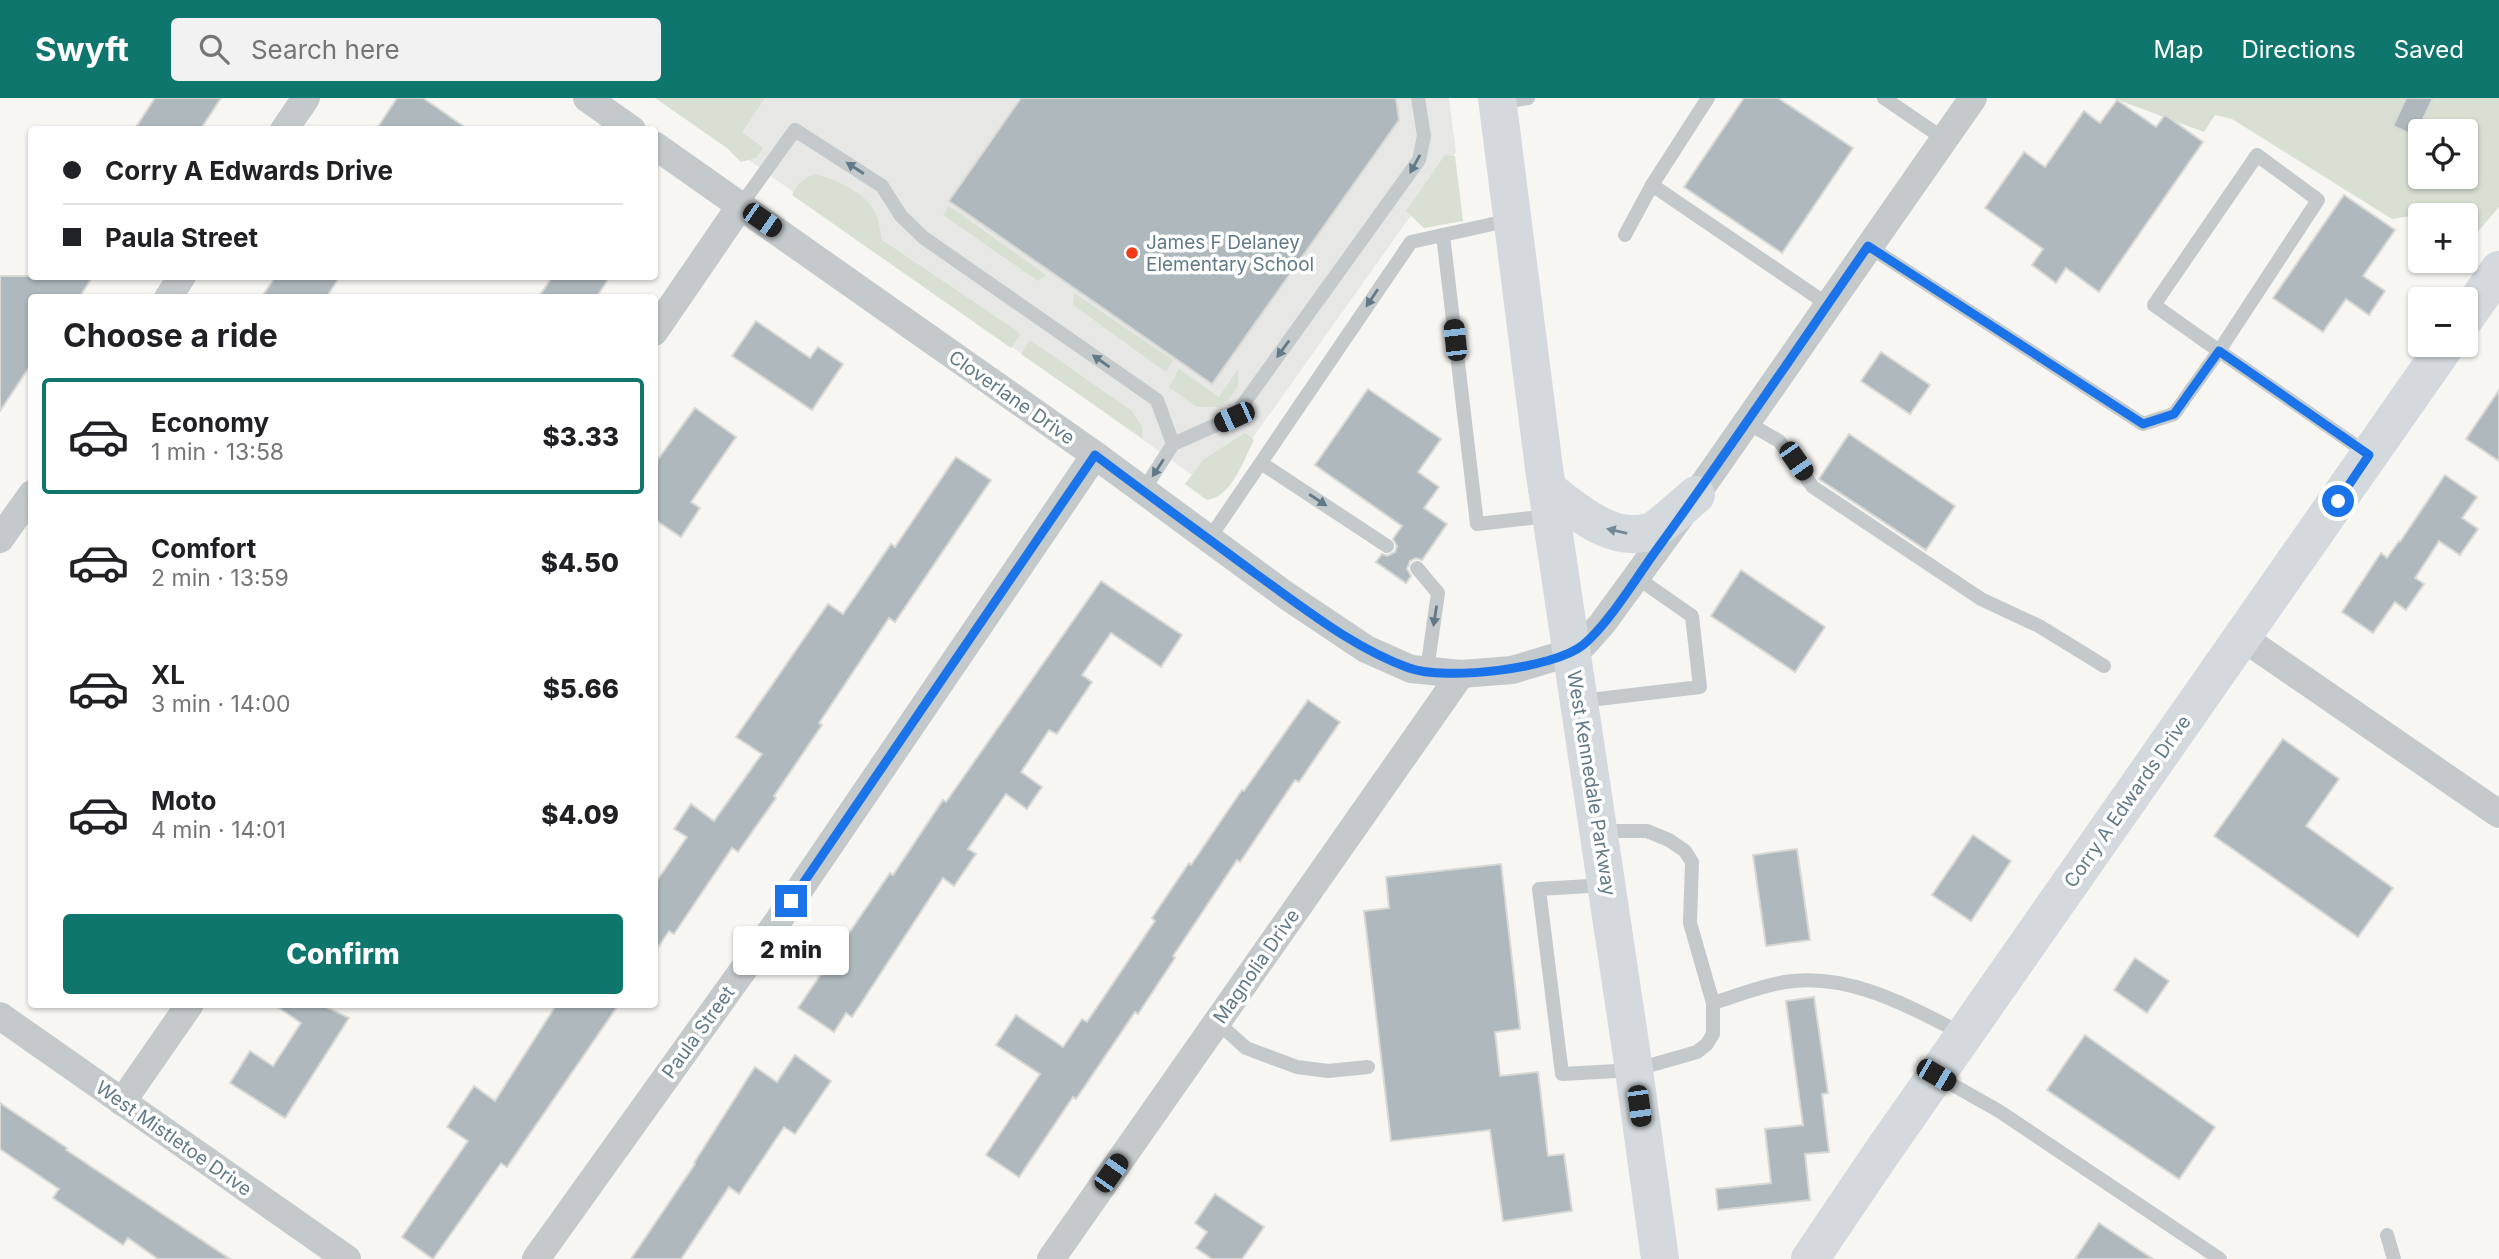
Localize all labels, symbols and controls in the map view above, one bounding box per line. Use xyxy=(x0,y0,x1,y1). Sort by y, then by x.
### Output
search box xyxy=(171,18,661,81)
text: Swyft xyxy=(35,29,129,69)
icon: search xyxy=(195,30,233,68)
text: Search here xyxy=(251,34,400,65)
text: Map xyxy=(2154,35,2203,64)
text: Directions xyxy=(2241,35,2356,64)
text: Saved xyxy=(2394,35,2464,64)
map controls xyxy=(2408,119,2478,357)
button: locate xyxy=(2408,119,2478,189)
one-way arrow xyxy=(1409,154,1421,173)
text: Corry A Edwards Drive xyxy=(105,155,393,186)
one-way arrow xyxy=(845,162,864,175)
car xyxy=(739,199,786,241)
button: + xyxy=(2408,203,2478,273)
text: Paula Street xyxy=(105,222,258,253)
place label: James F Delaney Elementary School xyxy=(1146,231,1314,276)
marker: James F Delaney Elementary School xyxy=(1124,245,1140,261)
button: − xyxy=(2408,287,2478,357)
one-way arrow xyxy=(1366,288,1379,308)
text: Choose a ride xyxy=(63,316,278,355)
car xyxy=(1443,318,1468,362)
one-way arrow xyxy=(1277,340,1291,358)
street label: Cloverlane Drive xyxy=(944,345,1079,449)
one-way arrow xyxy=(1092,354,1110,368)
car xyxy=(1211,399,1258,435)
icon: car xyxy=(67,405,130,468)
text: Economy xyxy=(151,407,269,438)
text: $3.33 xyxy=(543,421,619,452)
text: 1 min · 13:58 xyxy=(151,438,284,466)
car xyxy=(1776,438,1817,484)
one-way arrow xyxy=(1152,458,1165,477)
route start xyxy=(2322,485,2354,517)
one-way arrow xyxy=(1308,494,1328,507)
one-way arrow xyxy=(1605,525,1627,536)
icon: car xyxy=(67,531,130,594)
text: Comfort xyxy=(151,533,256,564)
text: $4.50 xyxy=(541,547,619,578)
text: 2 min · 13:59 xyxy=(151,564,289,592)
one-way arrow xyxy=(1429,605,1440,627)
icon: car xyxy=(67,657,130,720)
text: XL xyxy=(151,659,185,690)
street label: West Kennedale Parkway xyxy=(1562,669,1621,898)
text: $5.66 xyxy=(543,673,619,704)
text: 3 min · 14:00 xyxy=(151,690,290,718)
street label: Corry A Edwards Drive xyxy=(2059,711,2196,892)
icon: car xyxy=(67,783,130,846)
text: Moto xyxy=(151,785,216,816)
text: $4.09 xyxy=(541,799,619,830)
text: 4 min · 14:01 xyxy=(151,816,286,844)
route end xyxy=(775,885,807,917)
street label: Magnolia Drive xyxy=(1208,905,1304,1028)
button: Confirm xyxy=(63,914,623,994)
callout: 2 min xyxy=(733,926,849,974)
text: 2 min xyxy=(760,936,822,964)
street label: Paula Street xyxy=(657,982,740,1083)
car xyxy=(1913,1055,1960,1095)
street label: West Mistletoe Drive xyxy=(91,1076,256,1201)
car xyxy=(1626,1084,1653,1128)
car xyxy=(1091,1150,1132,1196)

